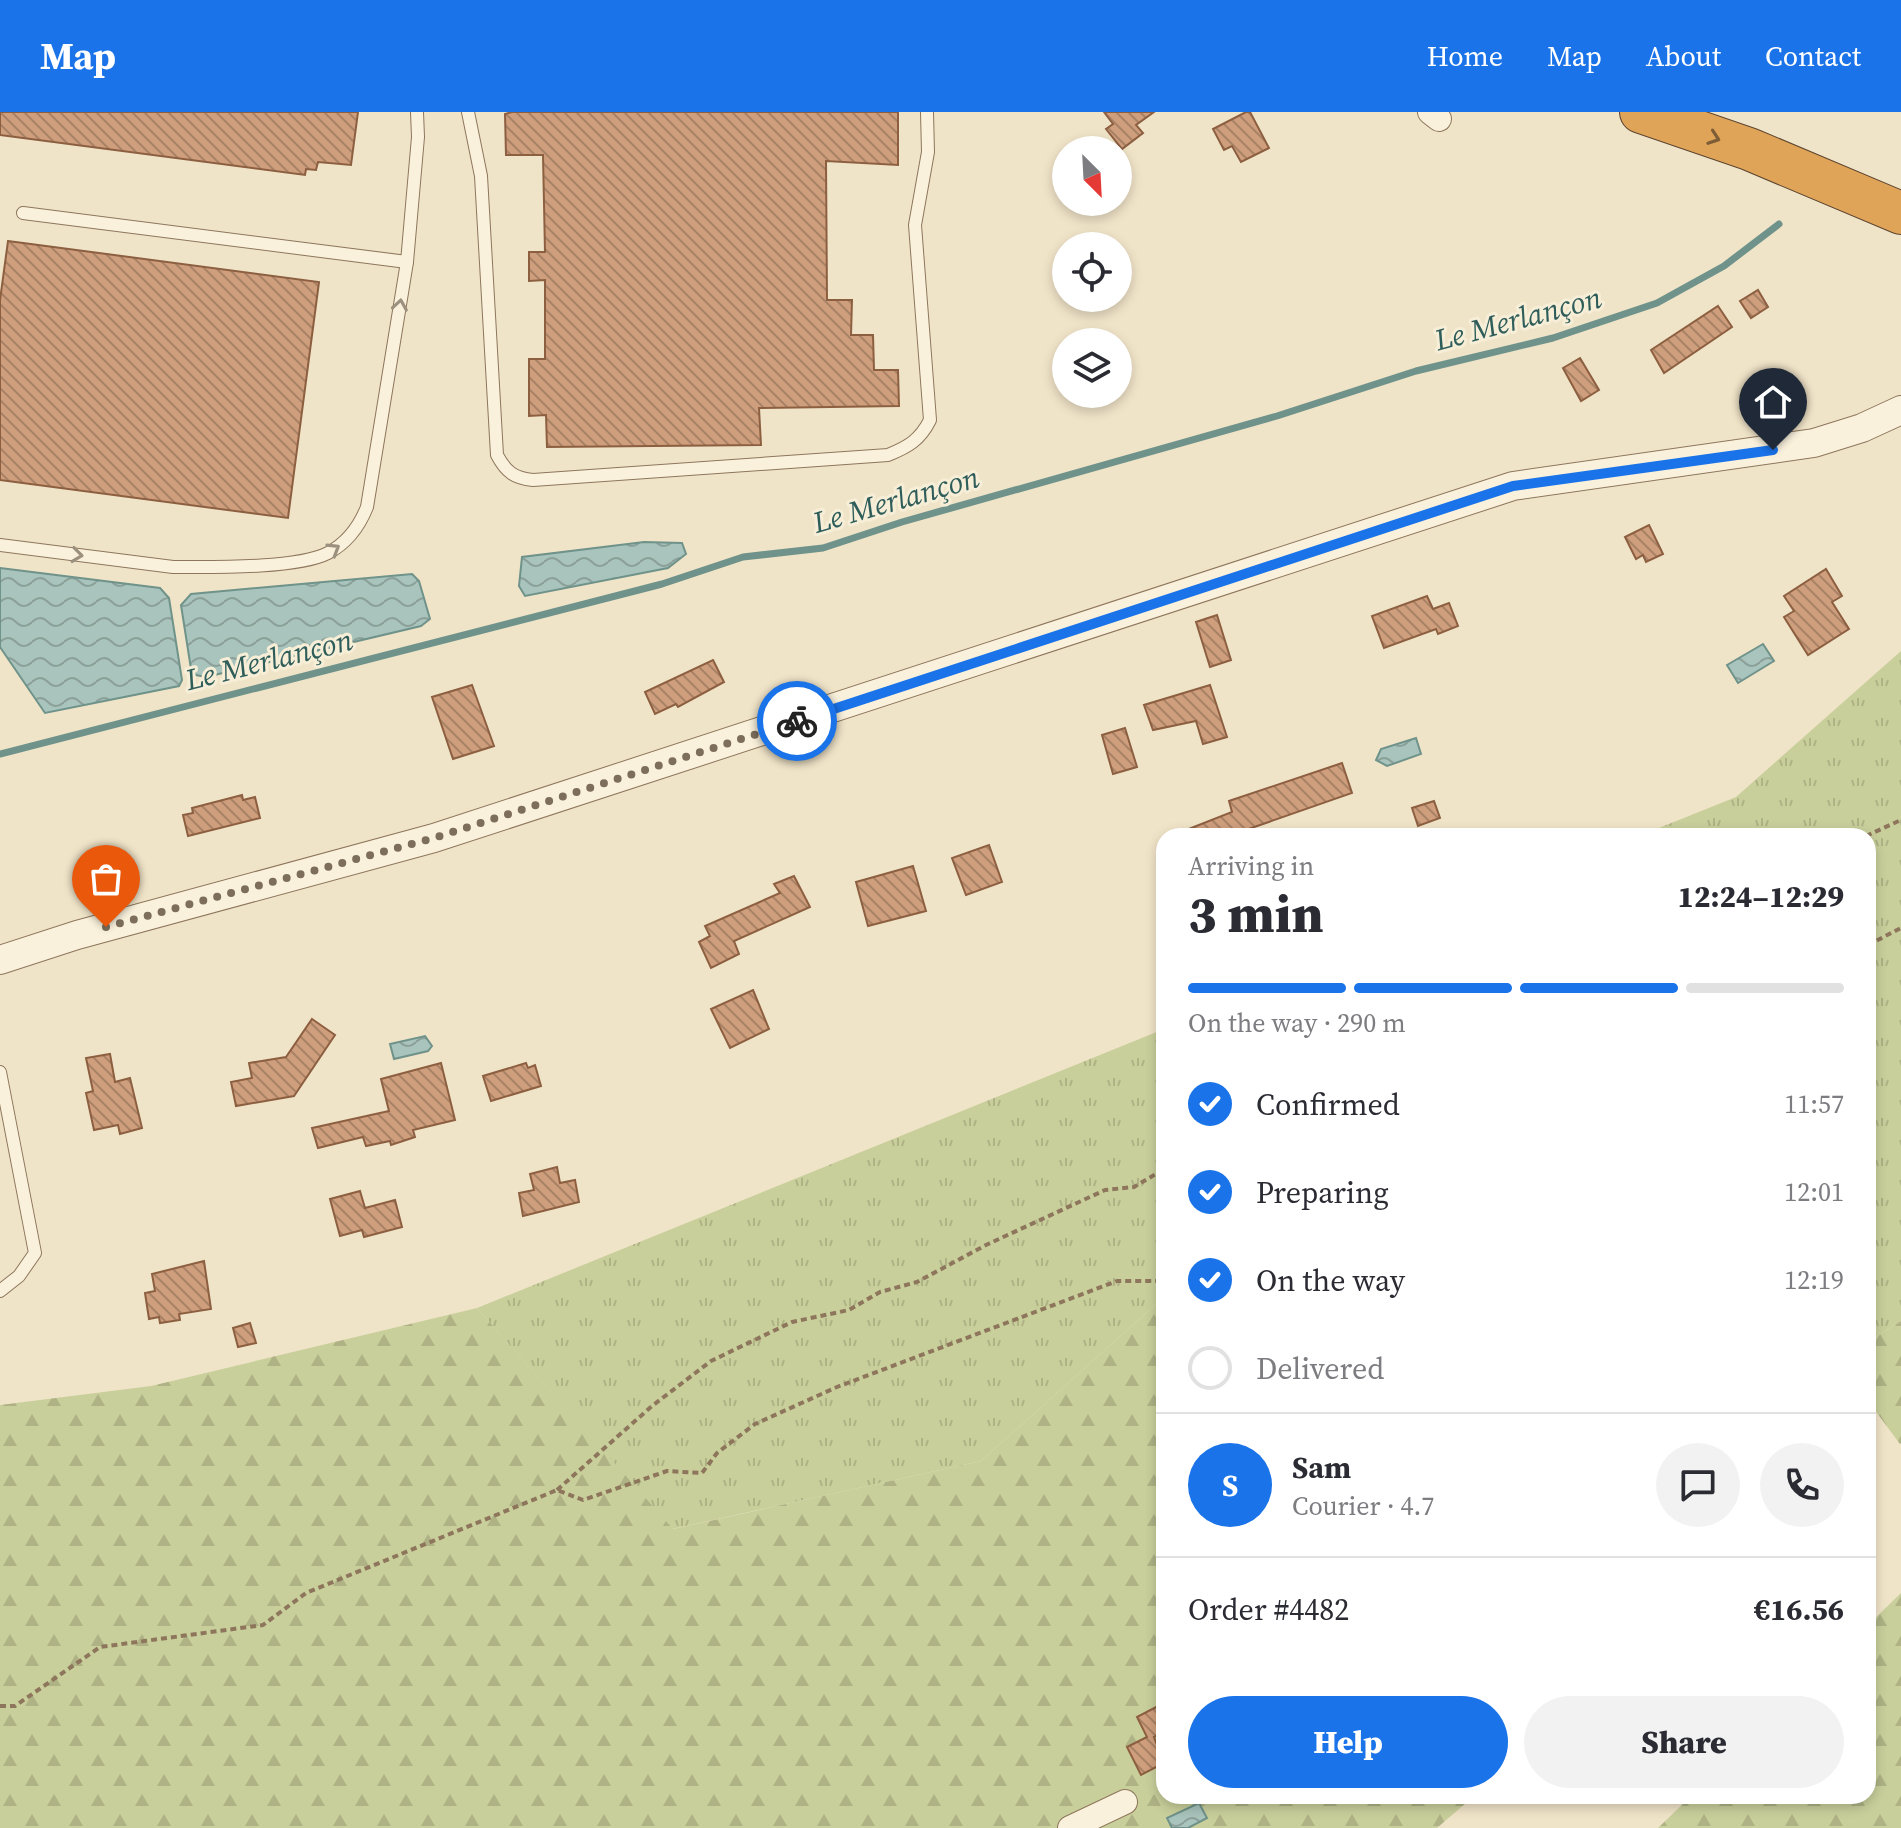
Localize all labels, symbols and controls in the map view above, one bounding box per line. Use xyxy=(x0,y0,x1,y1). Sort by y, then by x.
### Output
text: Map xyxy=(40,30,116,82)
text: Home xyxy=(1427,37,1503,75)
text: Map xyxy=(1547,37,1602,75)
text: About xyxy=(1646,37,1721,75)
text: Contact xyxy=(1765,37,1861,75)
one-way arrow xyxy=(1707,128,1721,144)
north arrow xyxy=(1052,136,1132,216)
map controls xyxy=(1052,136,1132,408)
button: locate xyxy=(1052,232,1132,312)
water label: Le Merlançon xyxy=(1429,277,1606,361)
one-way arrow xyxy=(391,298,408,312)
button: layers xyxy=(1052,328,1132,408)
pin xyxy=(1739,368,1807,450)
icon: home xyxy=(1751,380,1795,424)
water label: Le Merlançon xyxy=(807,456,984,543)
one-way arrow xyxy=(325,543,340,558)
one-way arrow xyxy=(70,546,84,563)
water label: Le Merlançon xyxy=(180,619,357,700)
courier xyxy=(757,681,837,761)
icon: bike xyxy=(775,699,819,743)
pin xyxy=(72,845,140,927)
text: Arriving in xyxy=(1188,848,1314,884)
icon: bag xyxy=(84,857,128,901)
text: 12:24–12:29 xyxy=(1677,876,1844,917)
text: 3 min xyxy=(1188,878,1324,949)
text: On the way · 290 m xyxy=(1188,1005,1406,1041)
icon: check xyxy=(1188,1082,1232,1126)
text: Confirmed xyxy=(1256,1084,1400,1125)
text: 11:57 xyxy=(1784,1086,1844,1122)
icon: check xyxy=(1188,1170,1232,1214)
text: Preparing xyxy=(1256,1172,1389,1213)
text: 12:01 xyxy=(1784,1174,1844,1210)
icon: check xyxy=(1188,1258,1232,1302)
text: On the way xyxy=(1256,1260,1405,1301)
text: 12:19 xyxy=(1784,1262,1844,1298)
text: Delivered xyxy=(1256,1348,1384,1389)
button: chat xyxy=(1656,1443,1740,1527)
button: phone xyxy=(1760,1443,1844,1527)
text: Sam xyxy=(1292,1447,1351,1488)
text: S xyxy=(1222,1465,1238,1506)
text: Courier · 4.7 xyxy=(1292,1488,1434,1524)
text: Order #4482 xyxy=(1188,1589,1349,1630)
text: €16.56 xyxy=(1754,1589,1844,1630)
button: Help xyxy=(1188,1696,1508,1788)
button: Share xyxy=(1524,1696,1844,1788)

